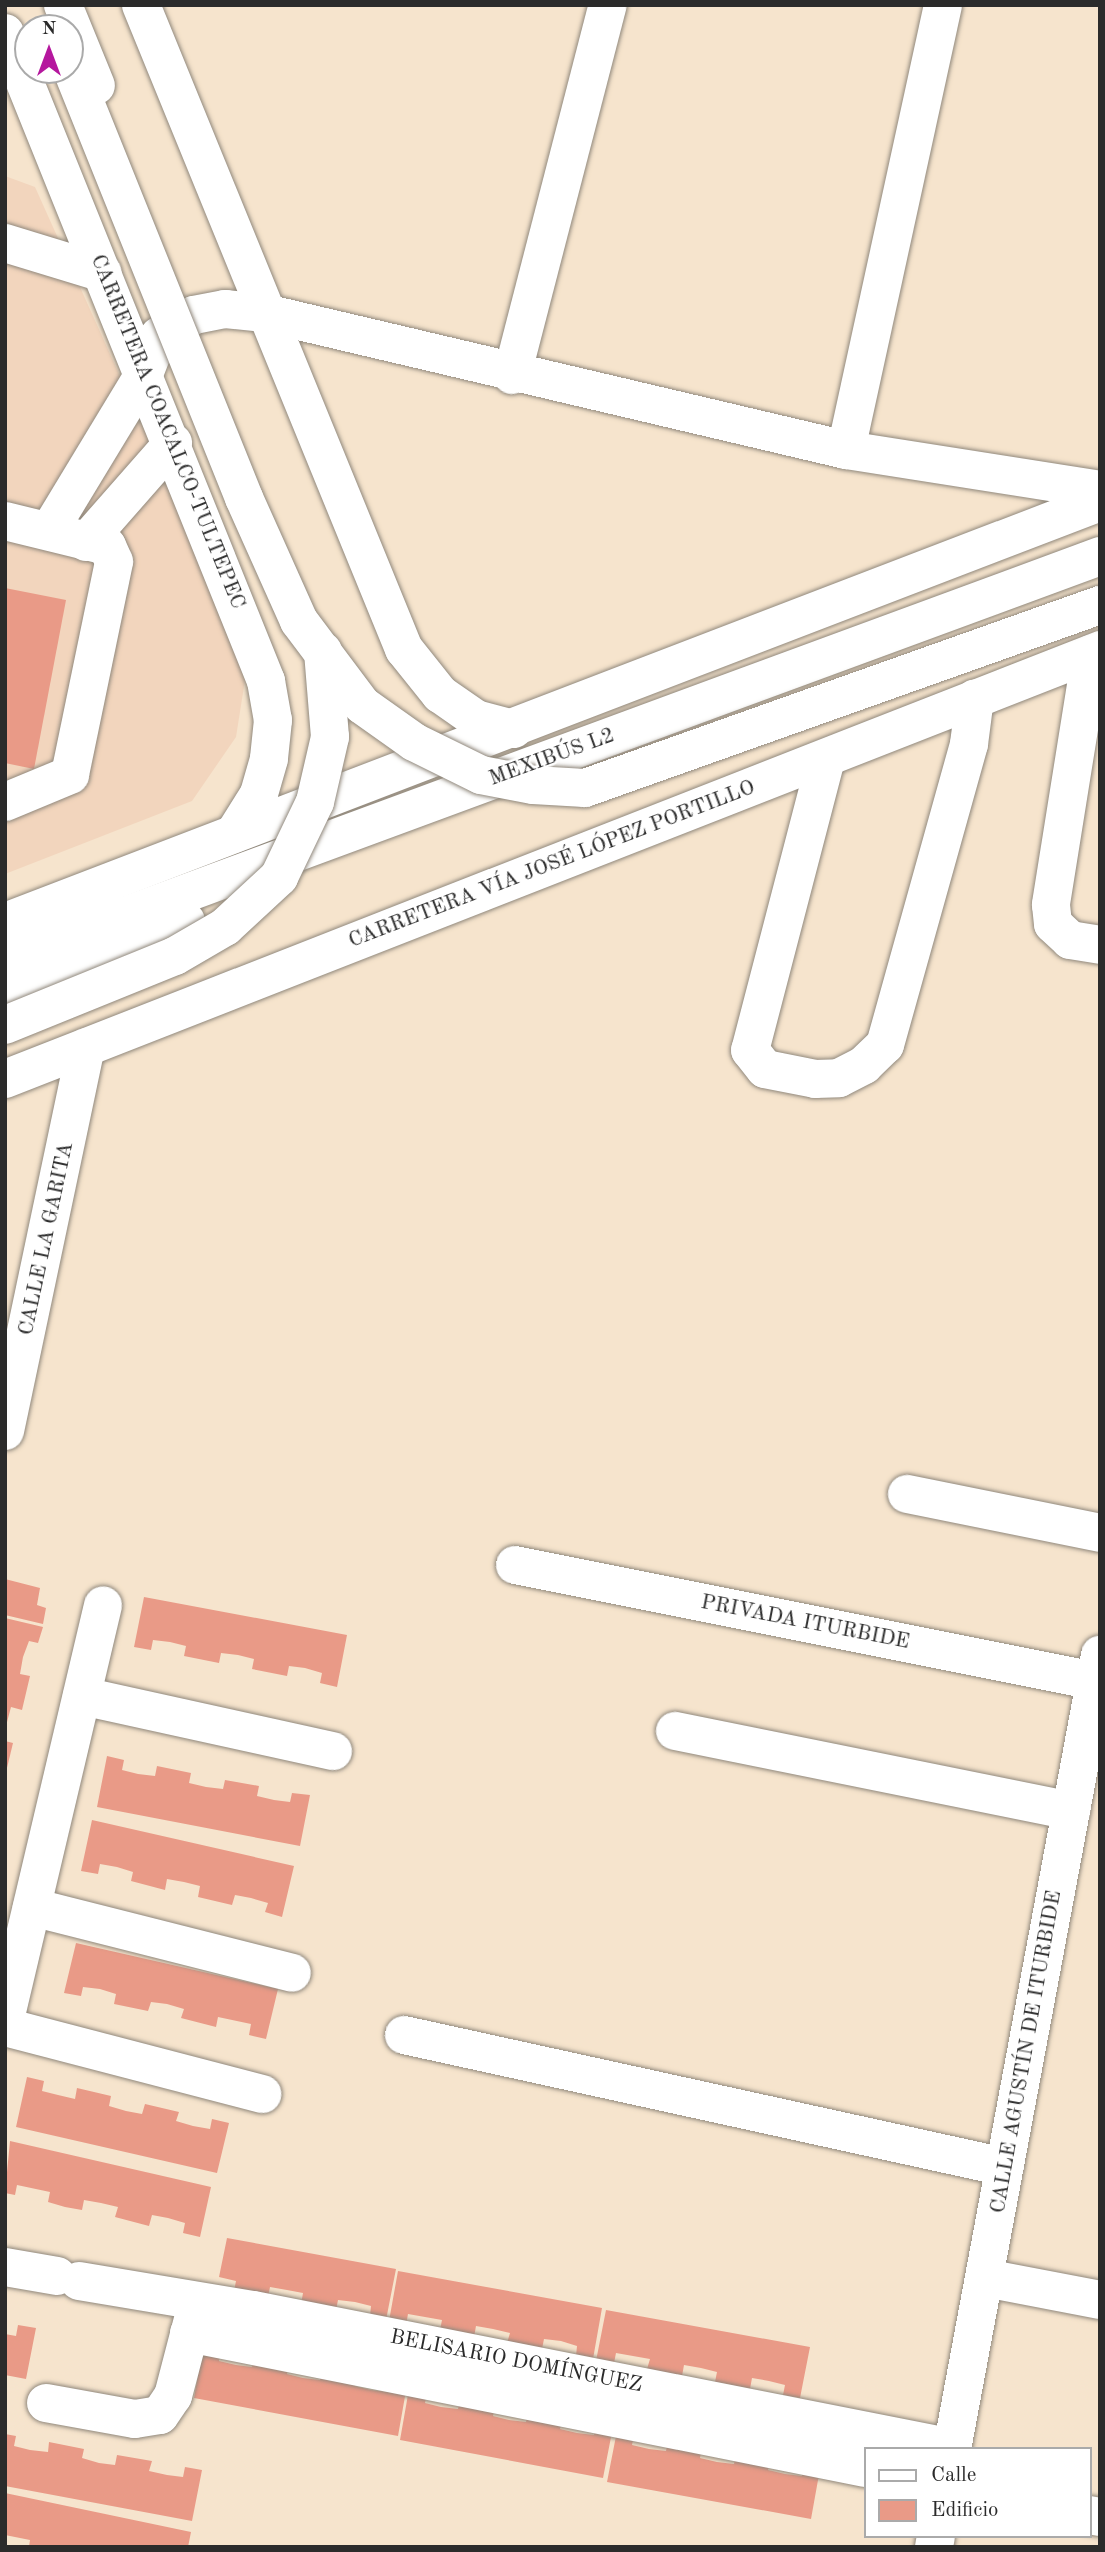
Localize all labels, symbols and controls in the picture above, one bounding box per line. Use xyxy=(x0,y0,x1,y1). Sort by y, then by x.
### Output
north arrow xyxy=(14,14,84,84)
text: N xyxy=(42,20,56,39)
street label: CARRETERA COACALCO-TULTEPEC xyxy=(84,251,250,613)
street label: MEXIBÚS L2 xyxy=(486,724,618,792)
street label: CARRETERA VÍA JOSÉ LÓPEZ PORTILLO xyxy=(345,776,759,954)
street label: CALLE LA GARITA xyxy=(14,1140,80,1338)
street label: PRIVADA ITURBIDE xyxy=(698,1590,912,1656)
street label: CALLE AGUSTÍN DE ITURBIDE xyxy=(986,1889,1068,2215)
street label: BELISARIO DOMÍNGUEZ xyxy=(388,2325,644,2399)
legend xyxy=(864,2447,1091,2538)
text: Calle xyxy=(931,2465,976,2486)
text: Edificio xyxy=(931,2500,999,2521)

